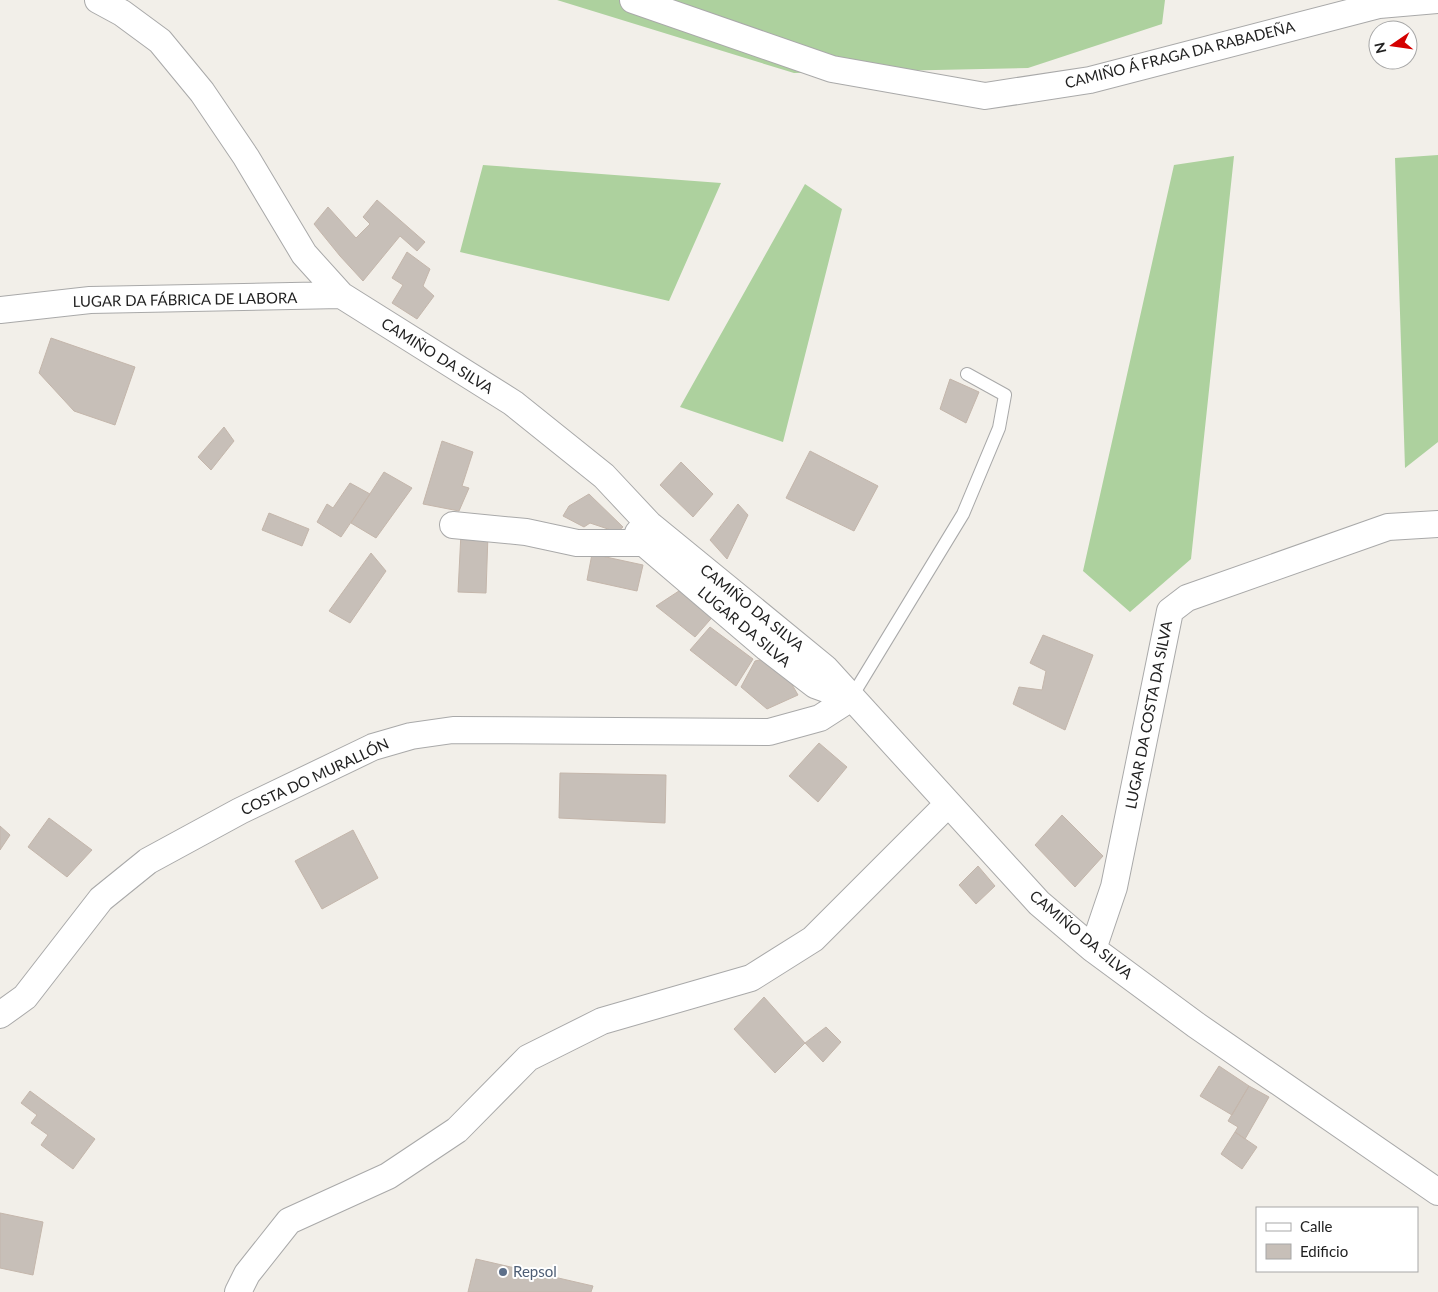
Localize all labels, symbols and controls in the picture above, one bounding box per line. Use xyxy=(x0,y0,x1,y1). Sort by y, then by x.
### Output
street label: CAMIÑO Á FRAGA DA RABADEÑA xyxy=(1063,17,1297,91)
north arrow xyxy=(1368,20,1418,70)
text: N xyxy=(1370,41,1389,55)
street label: LUGAR DA FÁBRICA DE LABORA xyxy=(72,288,298,310)
street label: CAMIÑO DA SILVA xyxy=(378,313,497,397)
street label: CAMIÑO DA SILVA xyxy=(697,560,809,655)
street label: LUGAR DA SILVA xyxy=(695,582,795,671)
street label: LUGAR DA COSTA DA SILVA xyxy=(1121,618,1175,810)
street label: COSTA DO MURALLÓN xyxy=(238,734,392,818)
street label: CAMIÑO DA SILVA xyxy=(1027,886,1137,983)
legend xyxy=(1256,1207,1418,1272)
text: Calle xyxy=(1300,1217,1333,1235)
text: Edificio xyxy=(1300,1242,1348,1260)
place label: Repsol xyxy=(513,1262,557,1280)
marker: Repsol xyxy=(497,1266,509,1278)

